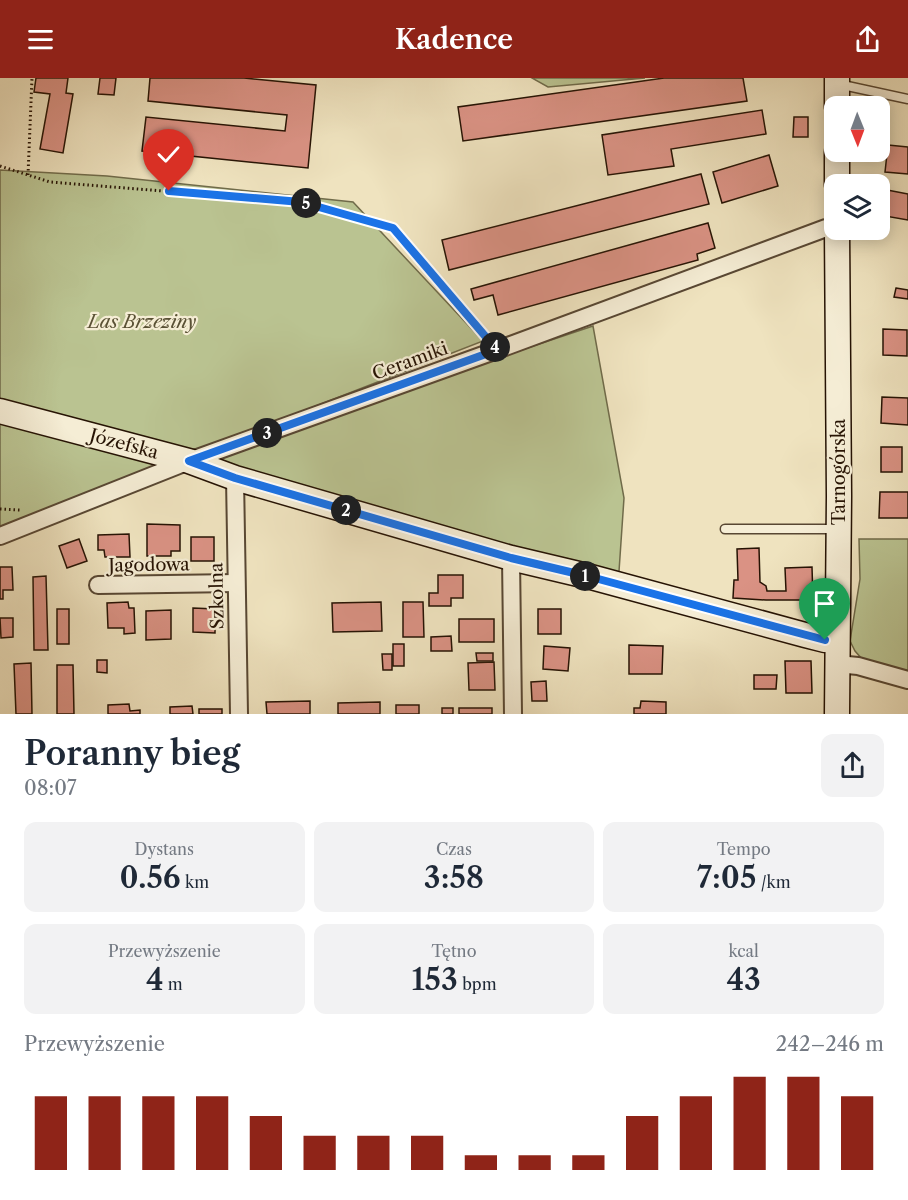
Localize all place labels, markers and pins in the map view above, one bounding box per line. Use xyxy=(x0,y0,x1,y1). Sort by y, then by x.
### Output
pin xyxy=(143,129,194,191)
pin: 5 xyxy=(291,188,321,218)
pin: 4 xyxy=(480,332,510,362)
pin: 3 xyxy=(252,418,282,448)
pin: 2 xyxy=(331,495,361,525)
pin: 1 xyxy=(570,561,600,591)
pin xyxy=(799,578,850,640)

